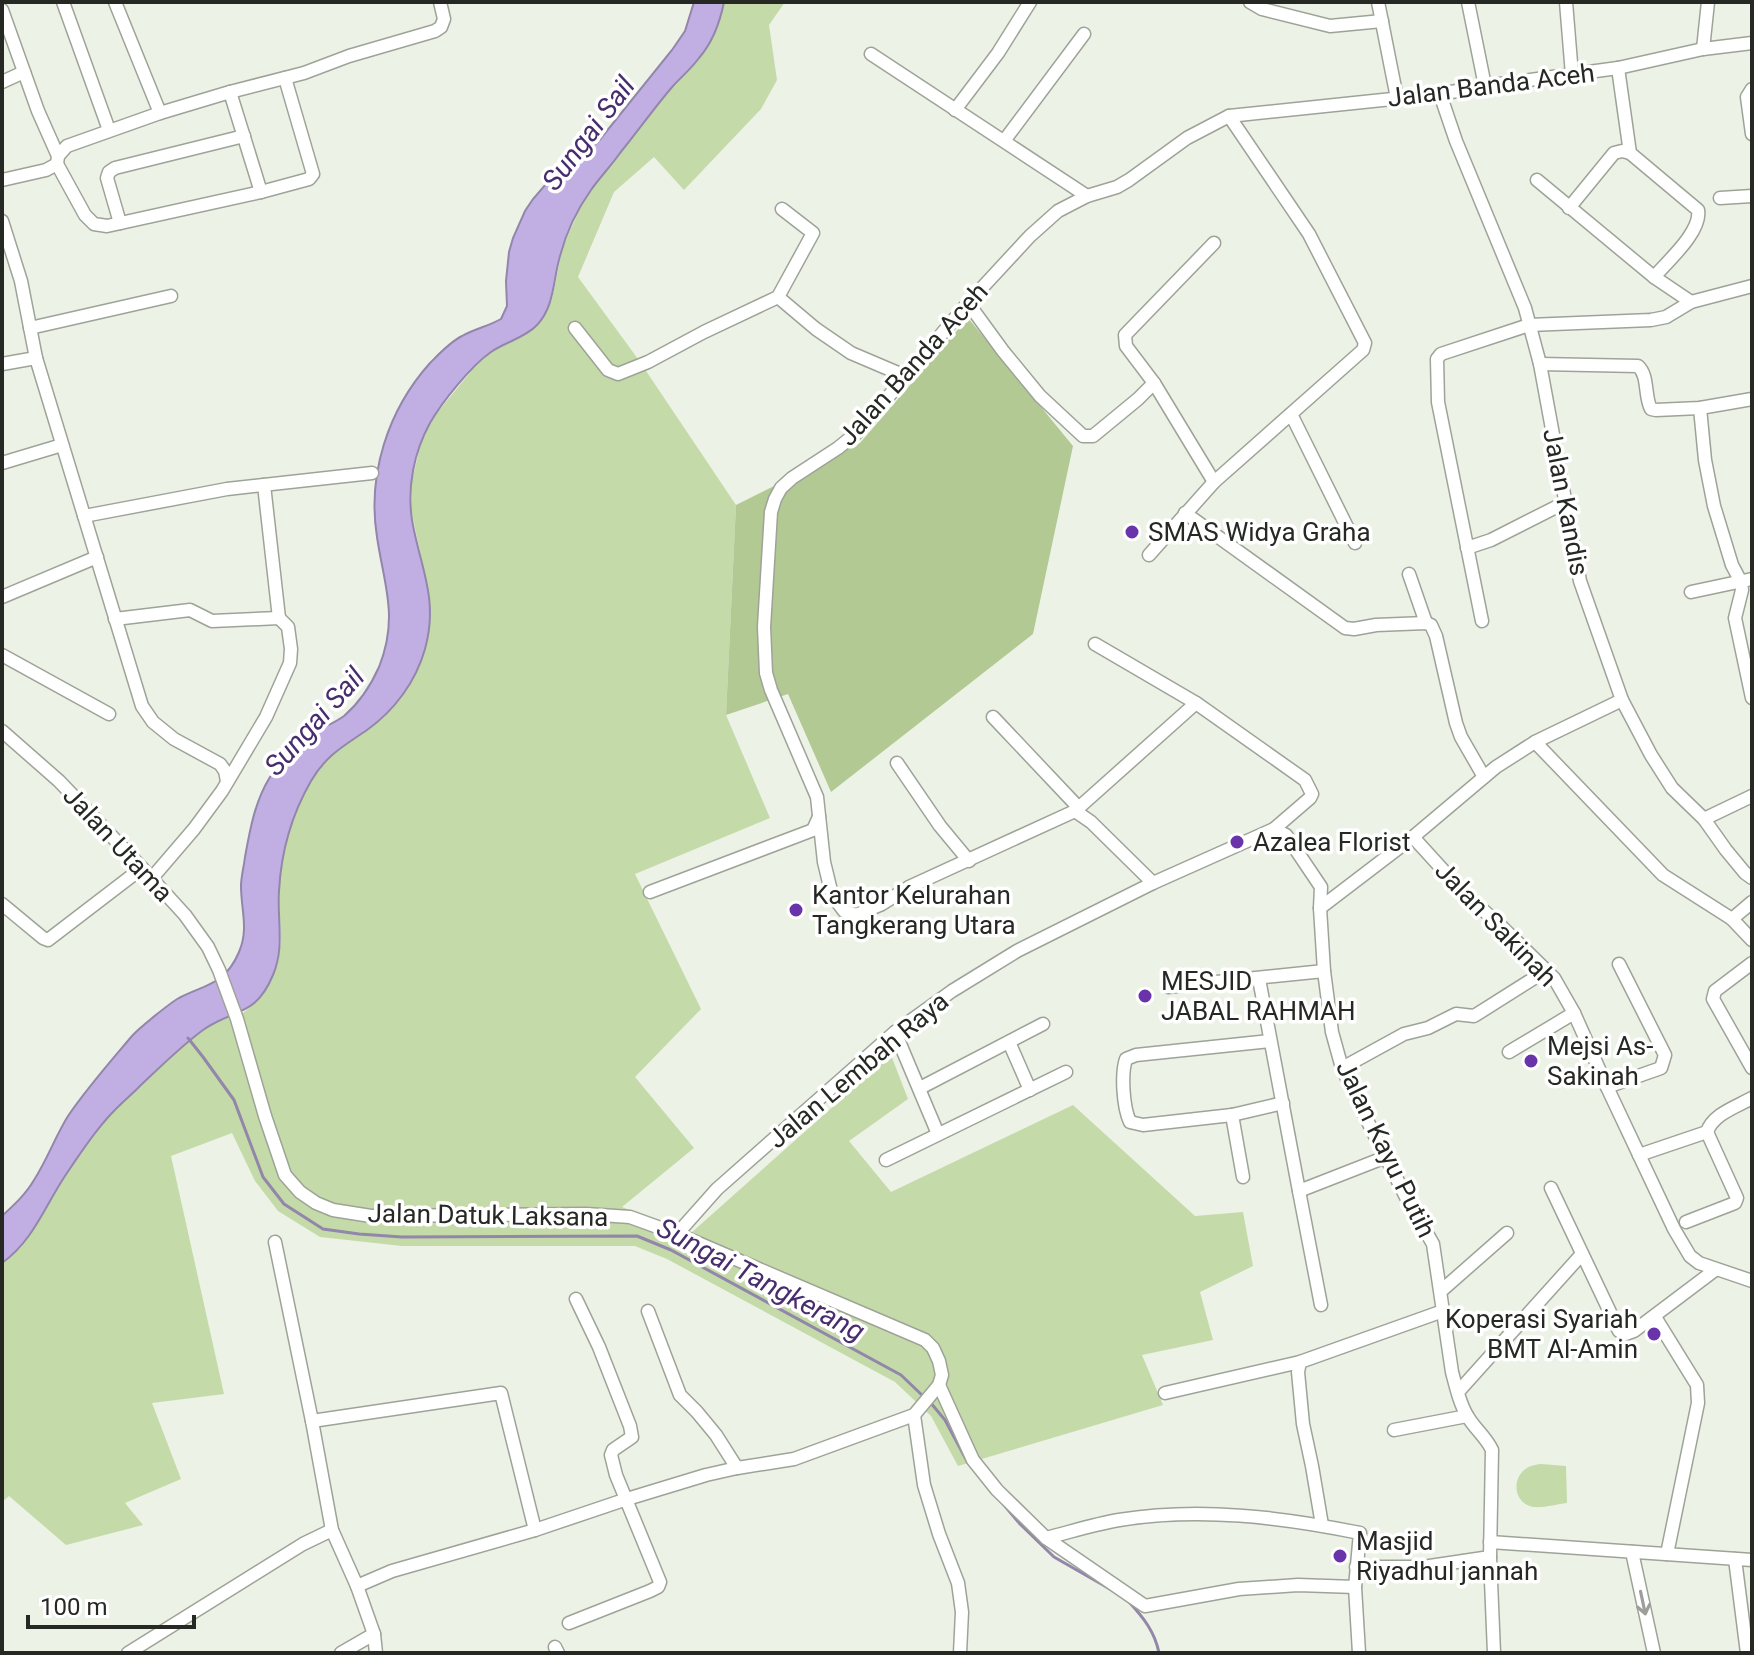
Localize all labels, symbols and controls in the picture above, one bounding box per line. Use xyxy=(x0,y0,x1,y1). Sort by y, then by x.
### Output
street label: Jalan Banda Aceh xyxy=(1386,57,1596,113)
water label: Sungai Sail xyxy=(535,70,642,197)
street label: Jalan Banda Aceh xyxy=(832,277,994,451)
street label: Jalan Kandis xyxy=(1537,426,1595,578)
place label: SMAS Widya Graha xyxy=(1148,517,1371,547)
marker: SMAS Widya Graha xyxy=(1123,523,1141,541)
water label: Sungai Sail xyxy=(257,660,372,782)
street label: Jalan Utama xyxy=(57,780,179,908)
place label: Azalea Florist xyxy=(1253,827,1410,857)
marker: Azalea Florist xyxy=(1228,833,1246,851)
street label: Jalan Sakinah xyxy=(1429,855,1563,993)
place label: Kantor Kelurahan Tangkerang Utara xyxy=(812,880,1016,940)
marker: Kantor Kelurahan Tangkerang Utara xyxy=(787,901,805,919)
place label: MESJID JABAL RAHMAH xyxy=(1161,966,1356,1026)
street label: Jalan Lembah Raya xyxy=(762,986,954,1154)
marker: MESJID JABAL RAHMAH xyxy=(1136,987,1154,1005)
place label: Mejsi As- Sakinah xyxy=(1547,1031,1653,1091)
marker: Mejsi As- Sakinah xyxy=(1522,1052,1540,1070)
street label: Jalan Kayu Putih xyxy=(1330,1056,1442,1242)
street label: Jalan Datuk Laksana xyxy=(367,1198,609,1232)
water label: Sungai Tangkerang xyxy=(651,1211,870,1348)
place label: Koperasi Syariah BMT Al-Amin xyxy=(1445,1304,1638,1364)
marker: Koperasi Syariah BMT Al-Amin xyxy=(1645,1325,1663,1343)
place label: Masjid Riyadhul jannah xyxy=(1356,1526,1538,1586)
marker: Masjid Riyadhul jannah xyxy=(1331,1547,1349,1565)
scale bar xyxy=(28,1579,194,1629)
one-way arrow xyxy=(1636,1589,1651,1615)
text: 100 m xyxy=(40,1593,107,1621)

